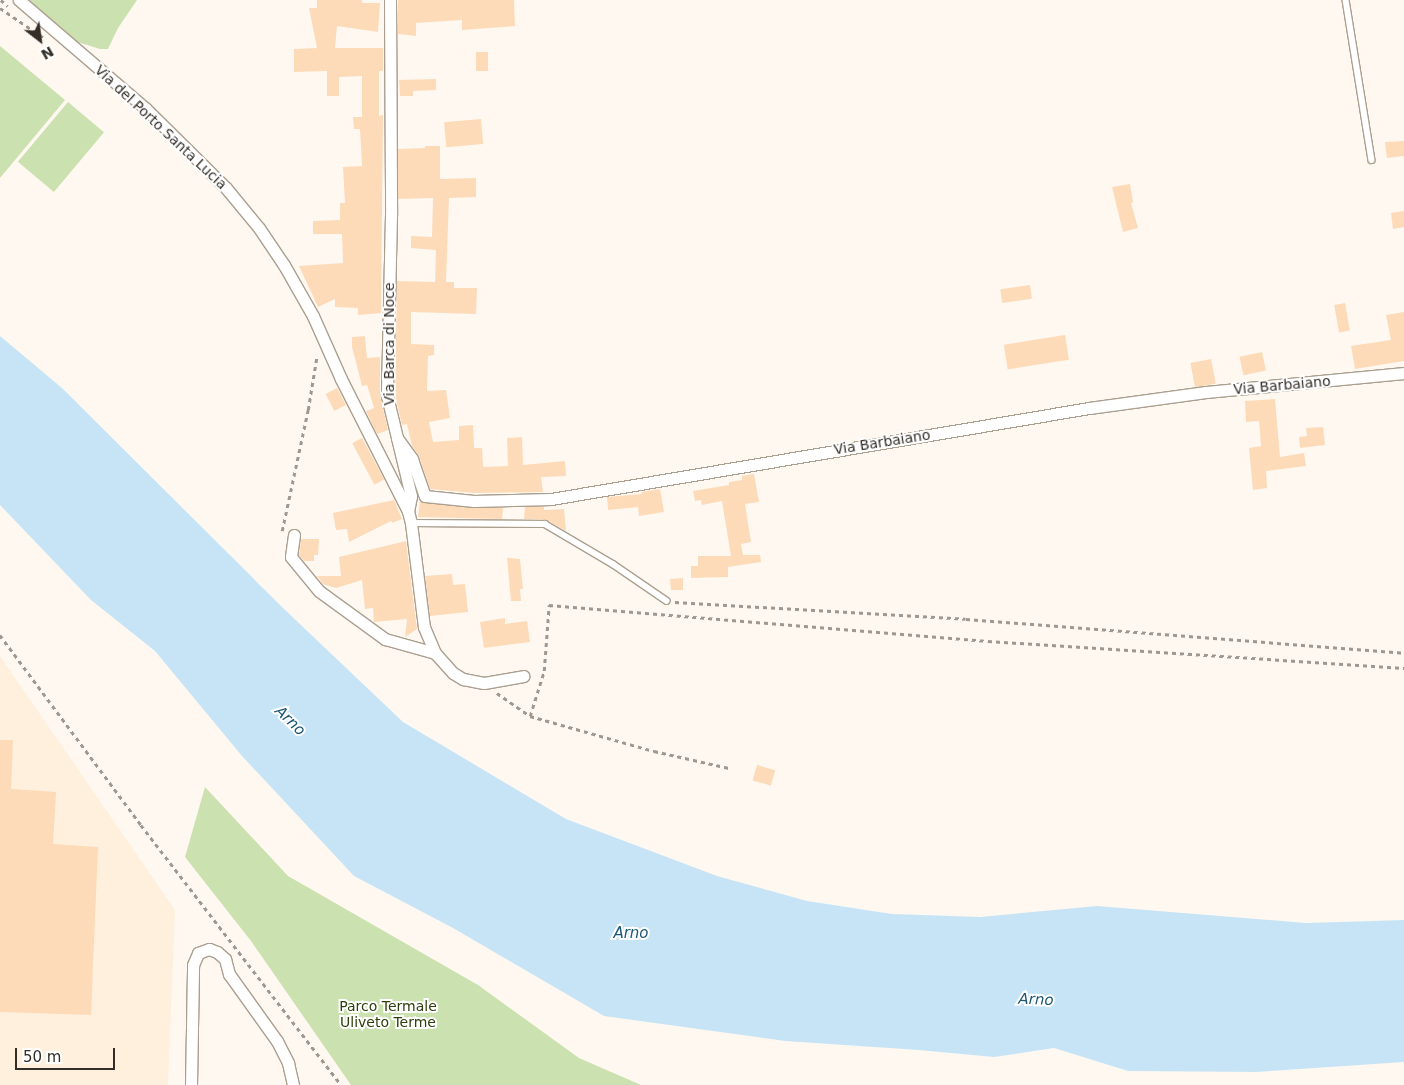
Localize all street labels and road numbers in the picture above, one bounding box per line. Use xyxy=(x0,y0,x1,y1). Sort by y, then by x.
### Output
street label: Via del Porto Santa Lucia xyxy=(92,61,230,193)
street label: Via Barca di Noce xyxy=(381,282,397,406)
street label: Via Barbaiano xyxy=(1233,372,1331,398)
street label: Via Barbaiano xyxy=(833,426,931,458)

